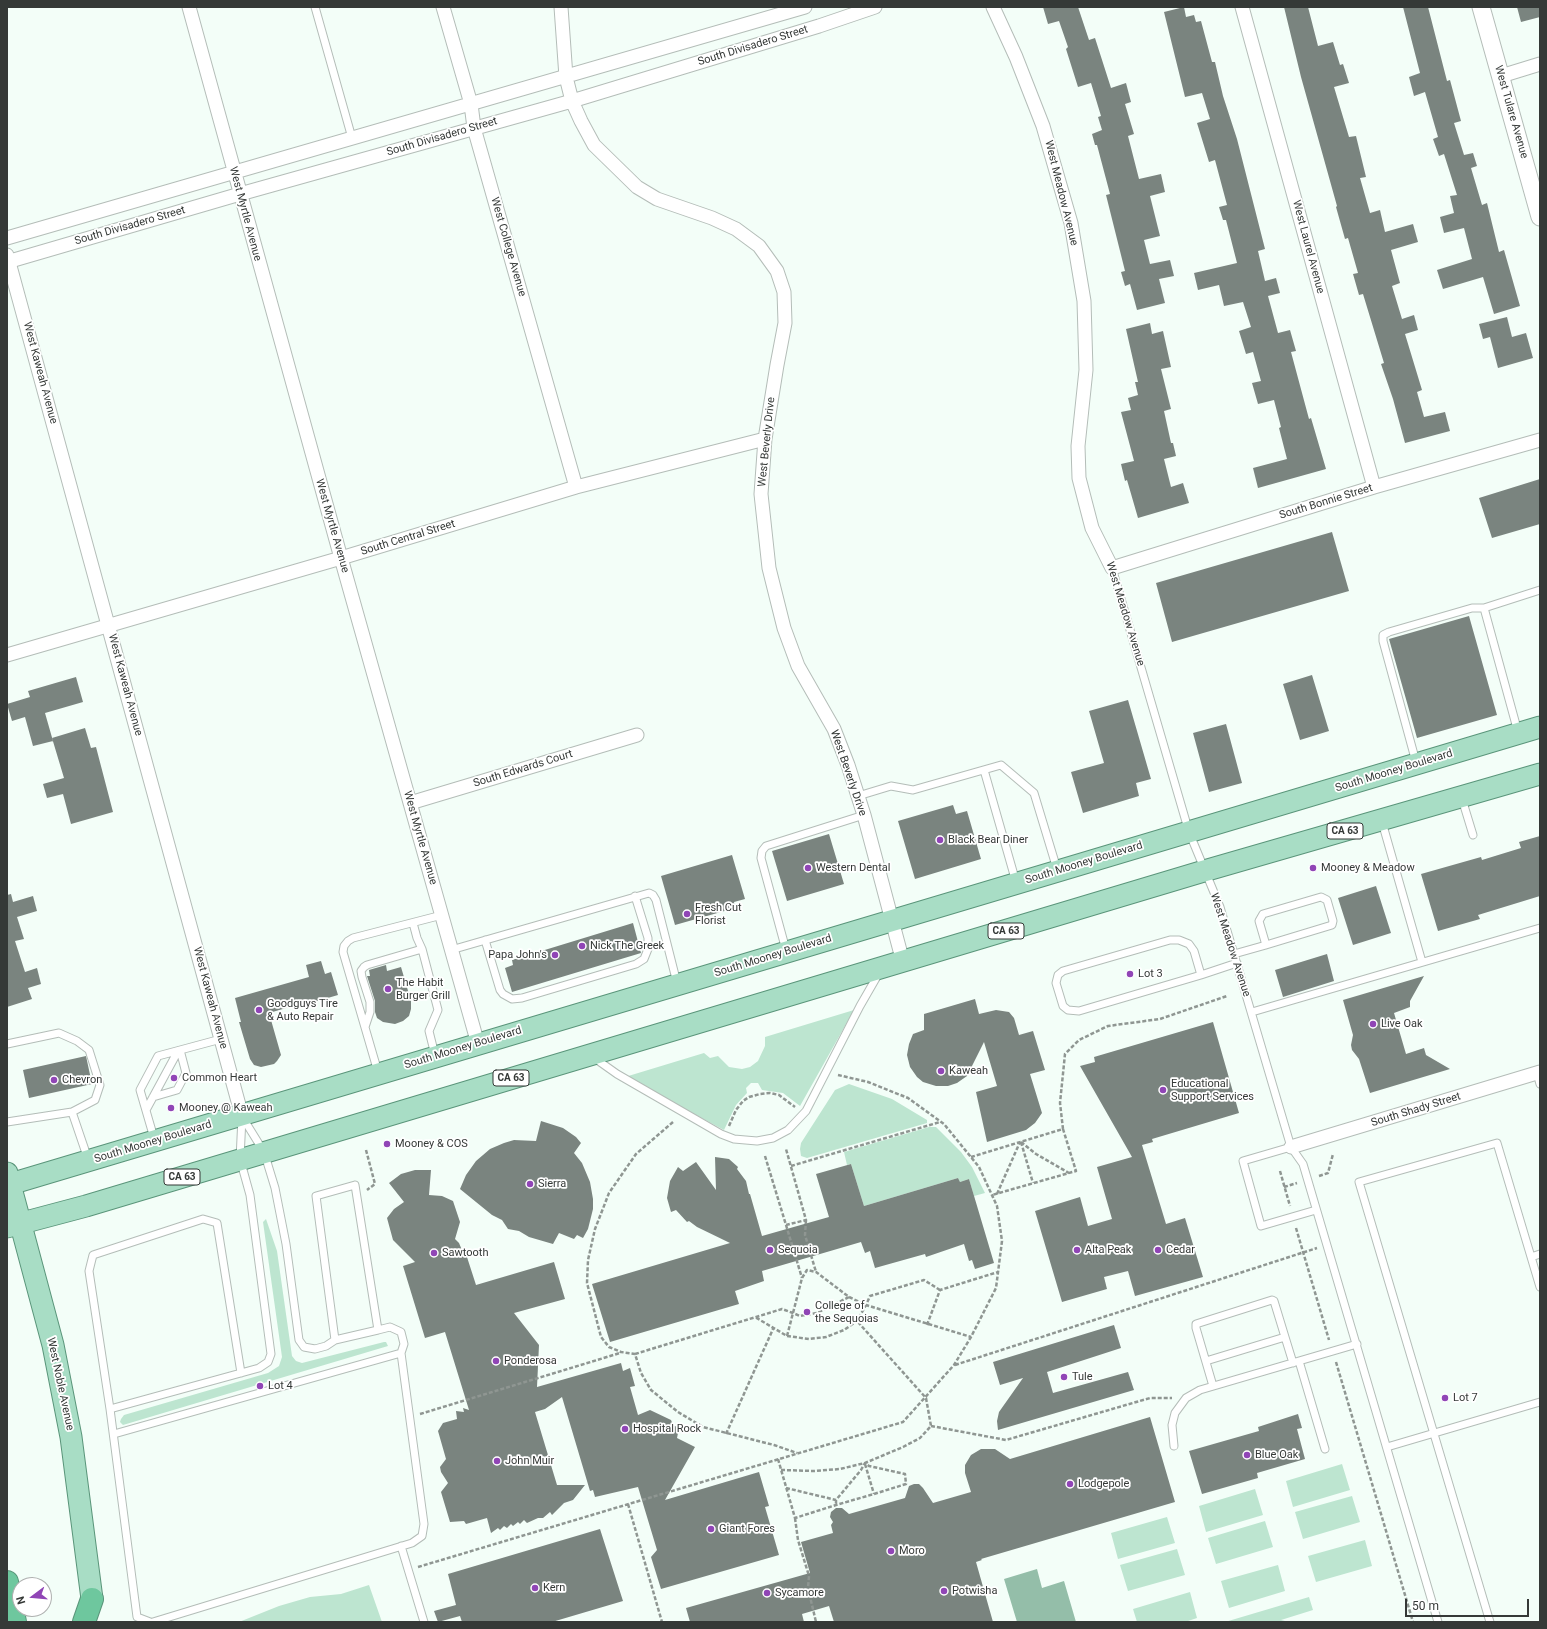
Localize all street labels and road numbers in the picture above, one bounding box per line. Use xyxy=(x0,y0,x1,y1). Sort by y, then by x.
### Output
street label: South Divisadero Street xyxy=(696,23,810,69)
street label: West Tulare Avenue xyxy=(1491,64,1531,160)
street label: South Divisadero Street xyxy=(385,115,499,159)
street label: West Meadow Avenue xyxy=(1041,139,1081,247)
street label: West Myrtle Avenue xyxy=(226,165,264,263)
street label: West College Avenue xyxy=(487,196,529,298)
street label: West Laurel Avenue xyxy=(1289,199,1327,295)
street label: South Divisadero Street xyxy=(73,204,187,248)
street label: West Kaweah Avenue xyxy=(20,321,60,425)
street label: West Beverly Drive xyxy=(756,396,778,488)
street label: West Myrtle Avenue xyxy=(312,478,352,574)
street label: South Bonnie Street xyxy=(1278,482,1374,522)
street label: South Central Street xyxy=(359,517,457,559)
street label: West Meadow Avenue xyxy=(1103,560,1147,668)
street label: West Kaweah Avenue xyxy=(105,633,145,737)
street label: West Beverly Drive xyxy=(827,728,869,818)
street label: South Mooney Boulevard xyxy=(1334,747,1454,795)
street label: South Edwards Court xyxy=(472,748,574,790)
street label: West Myrtle Avenue xyxy=(400,790,440,886)
road number: CA 63 xyxy=(1327,823,1363,839)
street label: South Mooney Boulevard xyxy=(1024,839,1144,887)
street label: West Meadow Avenue xyxy=(1207,891,1253,999)
road number: CA 63 xyxy=(988,923,1024,939)
street label: South Mooney Boulevard xyxy=(713,932,833,980)
street label: West Kaweah Avenue xyxy=(190,946,230,1050)
street label: South Mooney Boulevard xyxy=(403,1024,523,1072)
road number: CA 63 xyxy=(493,1070,529,1086)
street label: South Shady Street xyxy=(1370,1090,1462,1130)
street label: South Mooney Boulevard xyxy=(93,1118,213,1166)
road number: CA 63 xyxy=(164,1169,200,1185)
street label: West Noble Avenue xyxy=(44,1336,76,1432)

